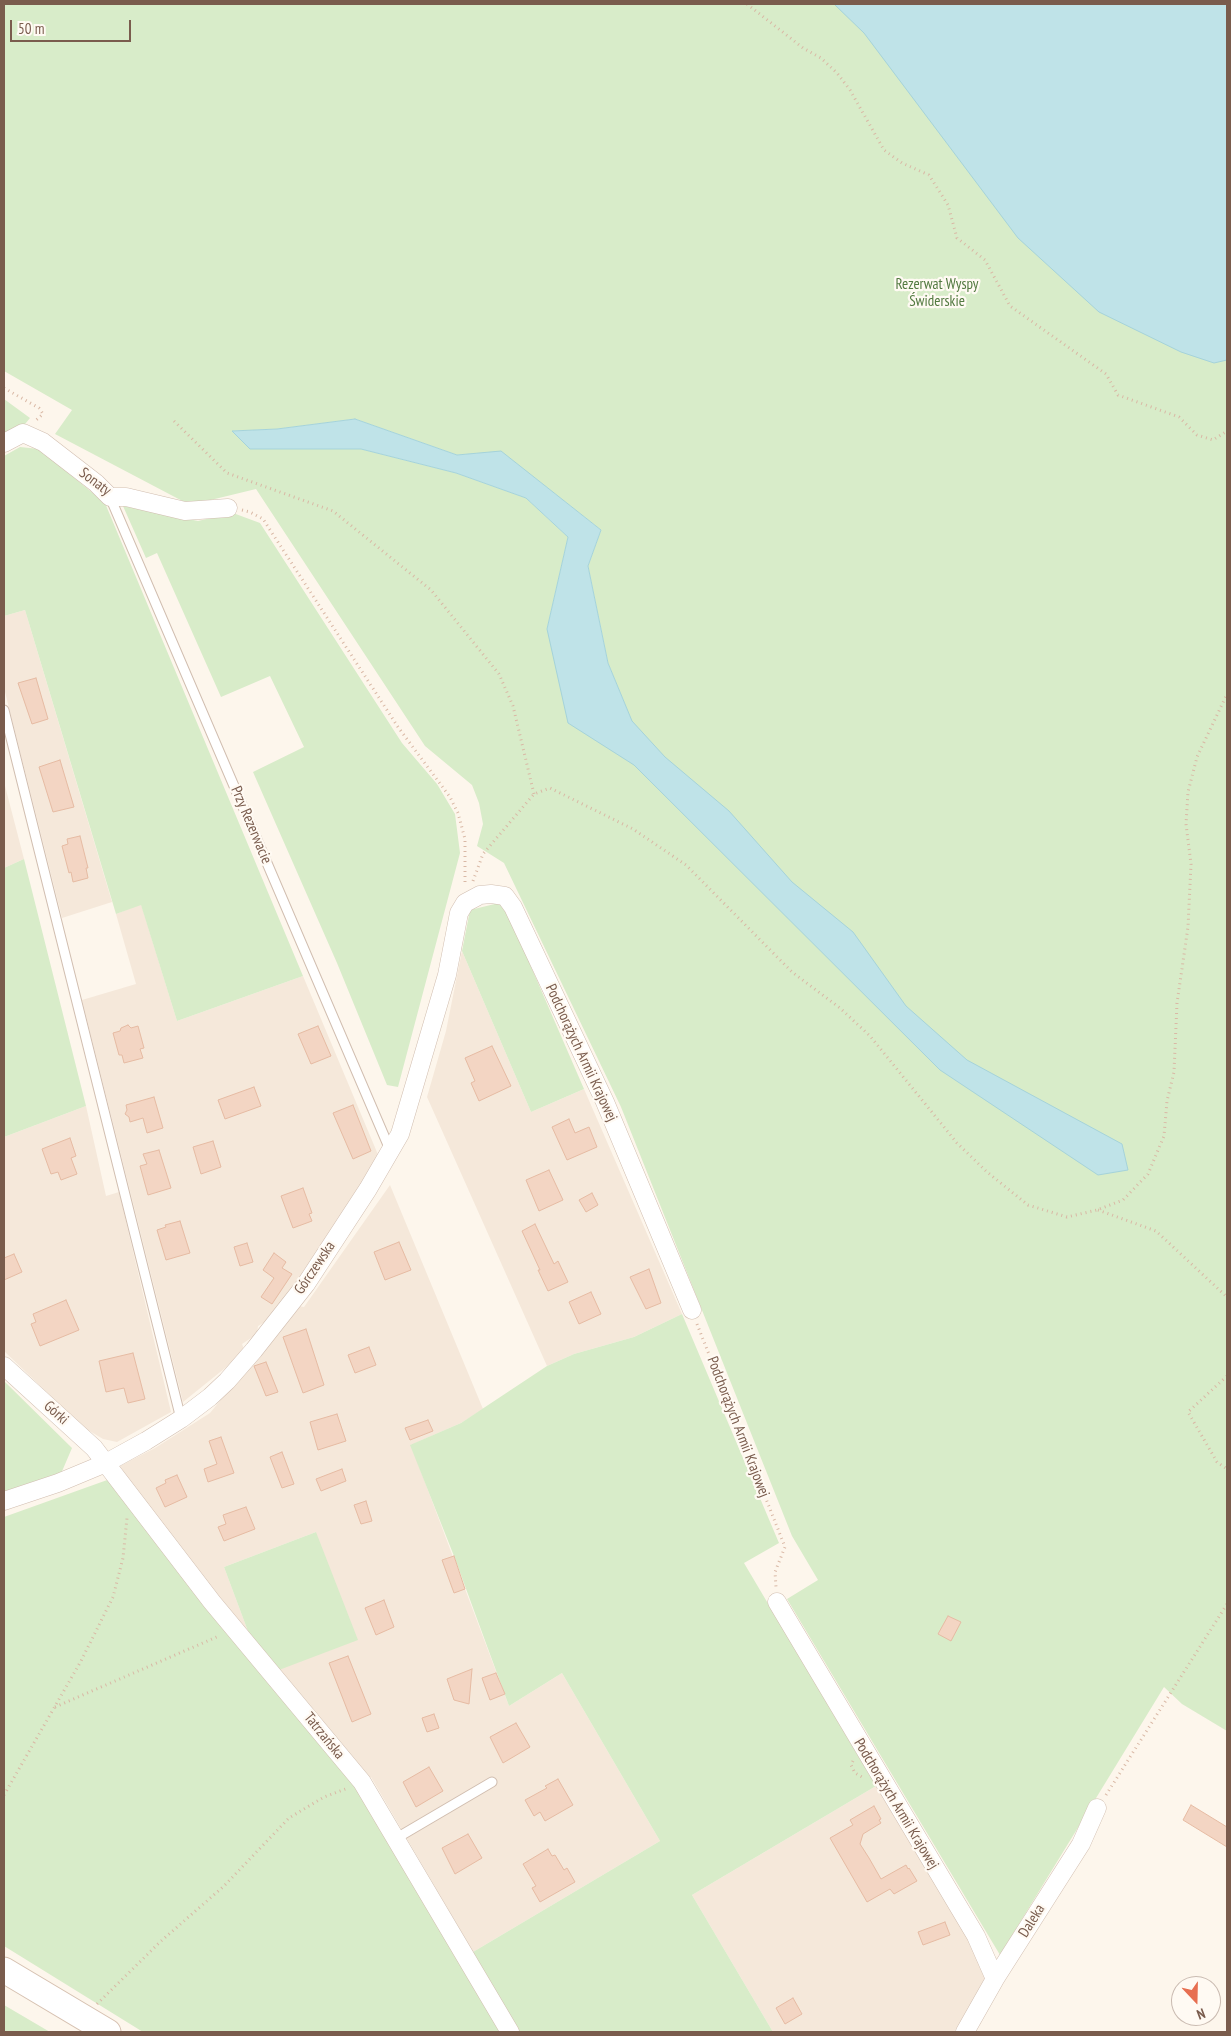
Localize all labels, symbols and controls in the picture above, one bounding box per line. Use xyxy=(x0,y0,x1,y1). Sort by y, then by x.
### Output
scale bar xyxy=(12,10,134,42)
text: 50 m xyxy=(18,19,44,38)
park label: Rezerwat Wyspy Świderskie xyxy=(896,276,978,311)
street label: Sonaty xyxy=(76,464,114,500)
street label: Przy Rezerwacie xyxy=(227,784,275,866)
street label: Podchorążych Armii Krajowej xyxy=(541,981,621,1125)
street label: Górczewska xyxy=(291,1238,339,1298)
street label: Podchorążych Armii Krajowej xyxy=(703,1354,773,1500)
street label: Górki xyxy=(40,1397,72,1429)
street label: Tatrzańska xyxy=(300,1709,348,1763)
street label: Podchorążych Armii Krajowej xyxy=(850,1735,942,1873)
street label: Daleka xyxy=(1015,1901,1049,1941)
north arrow xyxy=(1171,1976,1221,2026)
text: N xyxy=(1194,2004,1208,2024)

